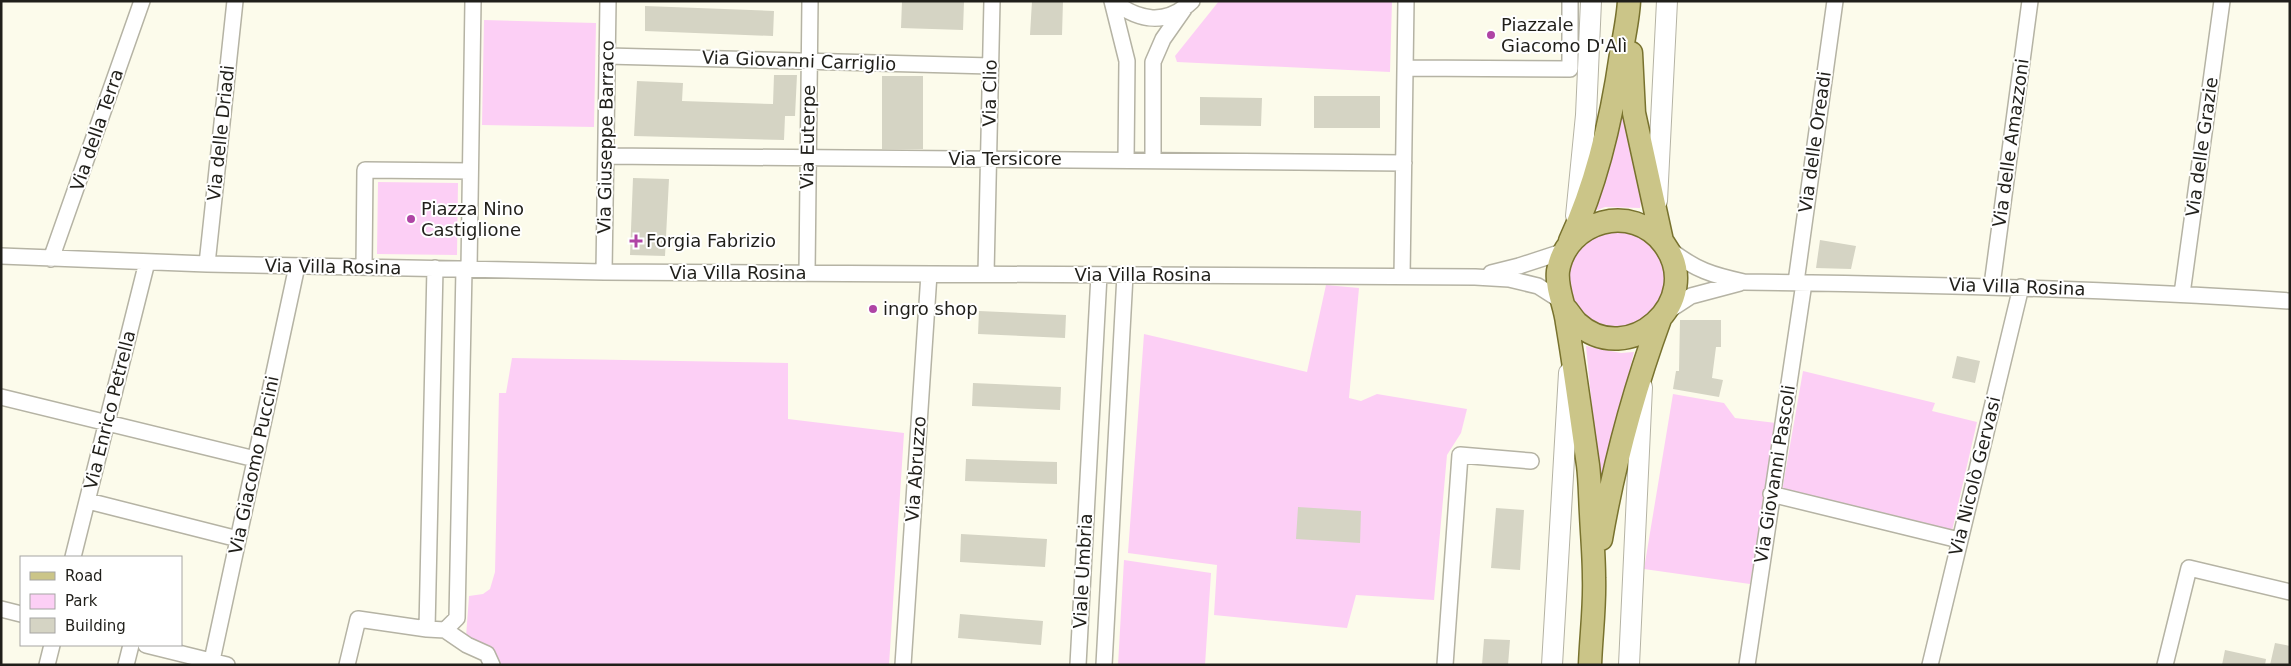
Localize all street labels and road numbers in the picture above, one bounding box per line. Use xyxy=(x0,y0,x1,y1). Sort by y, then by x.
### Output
street label: Via Giuseppe Barraco xyxy=(593,40,618,234)
street label: Via Giovanni Carriglio xyxy=(702,47,897,74)
street label: Via delle Amazzoni xyxy=(1988,57,2033,229)
street label: Via Clio xyxy=(978,59,1001,127)
street label: Via delle Driadi xyxy=(203,64,238,202)
street label: Via della Terra xyxy=(66,66,127,194)
street label: Via delle Oreadi xyxy=(1794,70,1835,214)
street label: Via delle Grazie xyxy=(2181,76,2222,218)
street label: Via Euterpe xyxy=(796,85,819,189)
street label: Via Tersicore xyxy=(948,148,1062,169)
street label: Via Villa Rosina xyxy=(264,255,402,278)
street label: Via Villa Rosina xyxy=(670,262,806,283)
street label: Via Villa Rosina xyxy=(1075,264,1211,285)
street label: Via Villa Rosina xyxy=(1948,274,2086,299)
street label: Via Enrico Petrella xyxy=(80,328,139,491)
street label: Via Giacomo Puccini xyxy=(224,374,283,556)
street label: Via Giovanni Pascoli xyxy=(1750,383,1799,565)
street label: Via Nicolò Gervasi xyxy=(1945,394,2004,558)
street label: Via Abruzzo xyxy=(901,415,930,523)
street label: Viale Umbria xyxy=(1069,513,1096,629)

